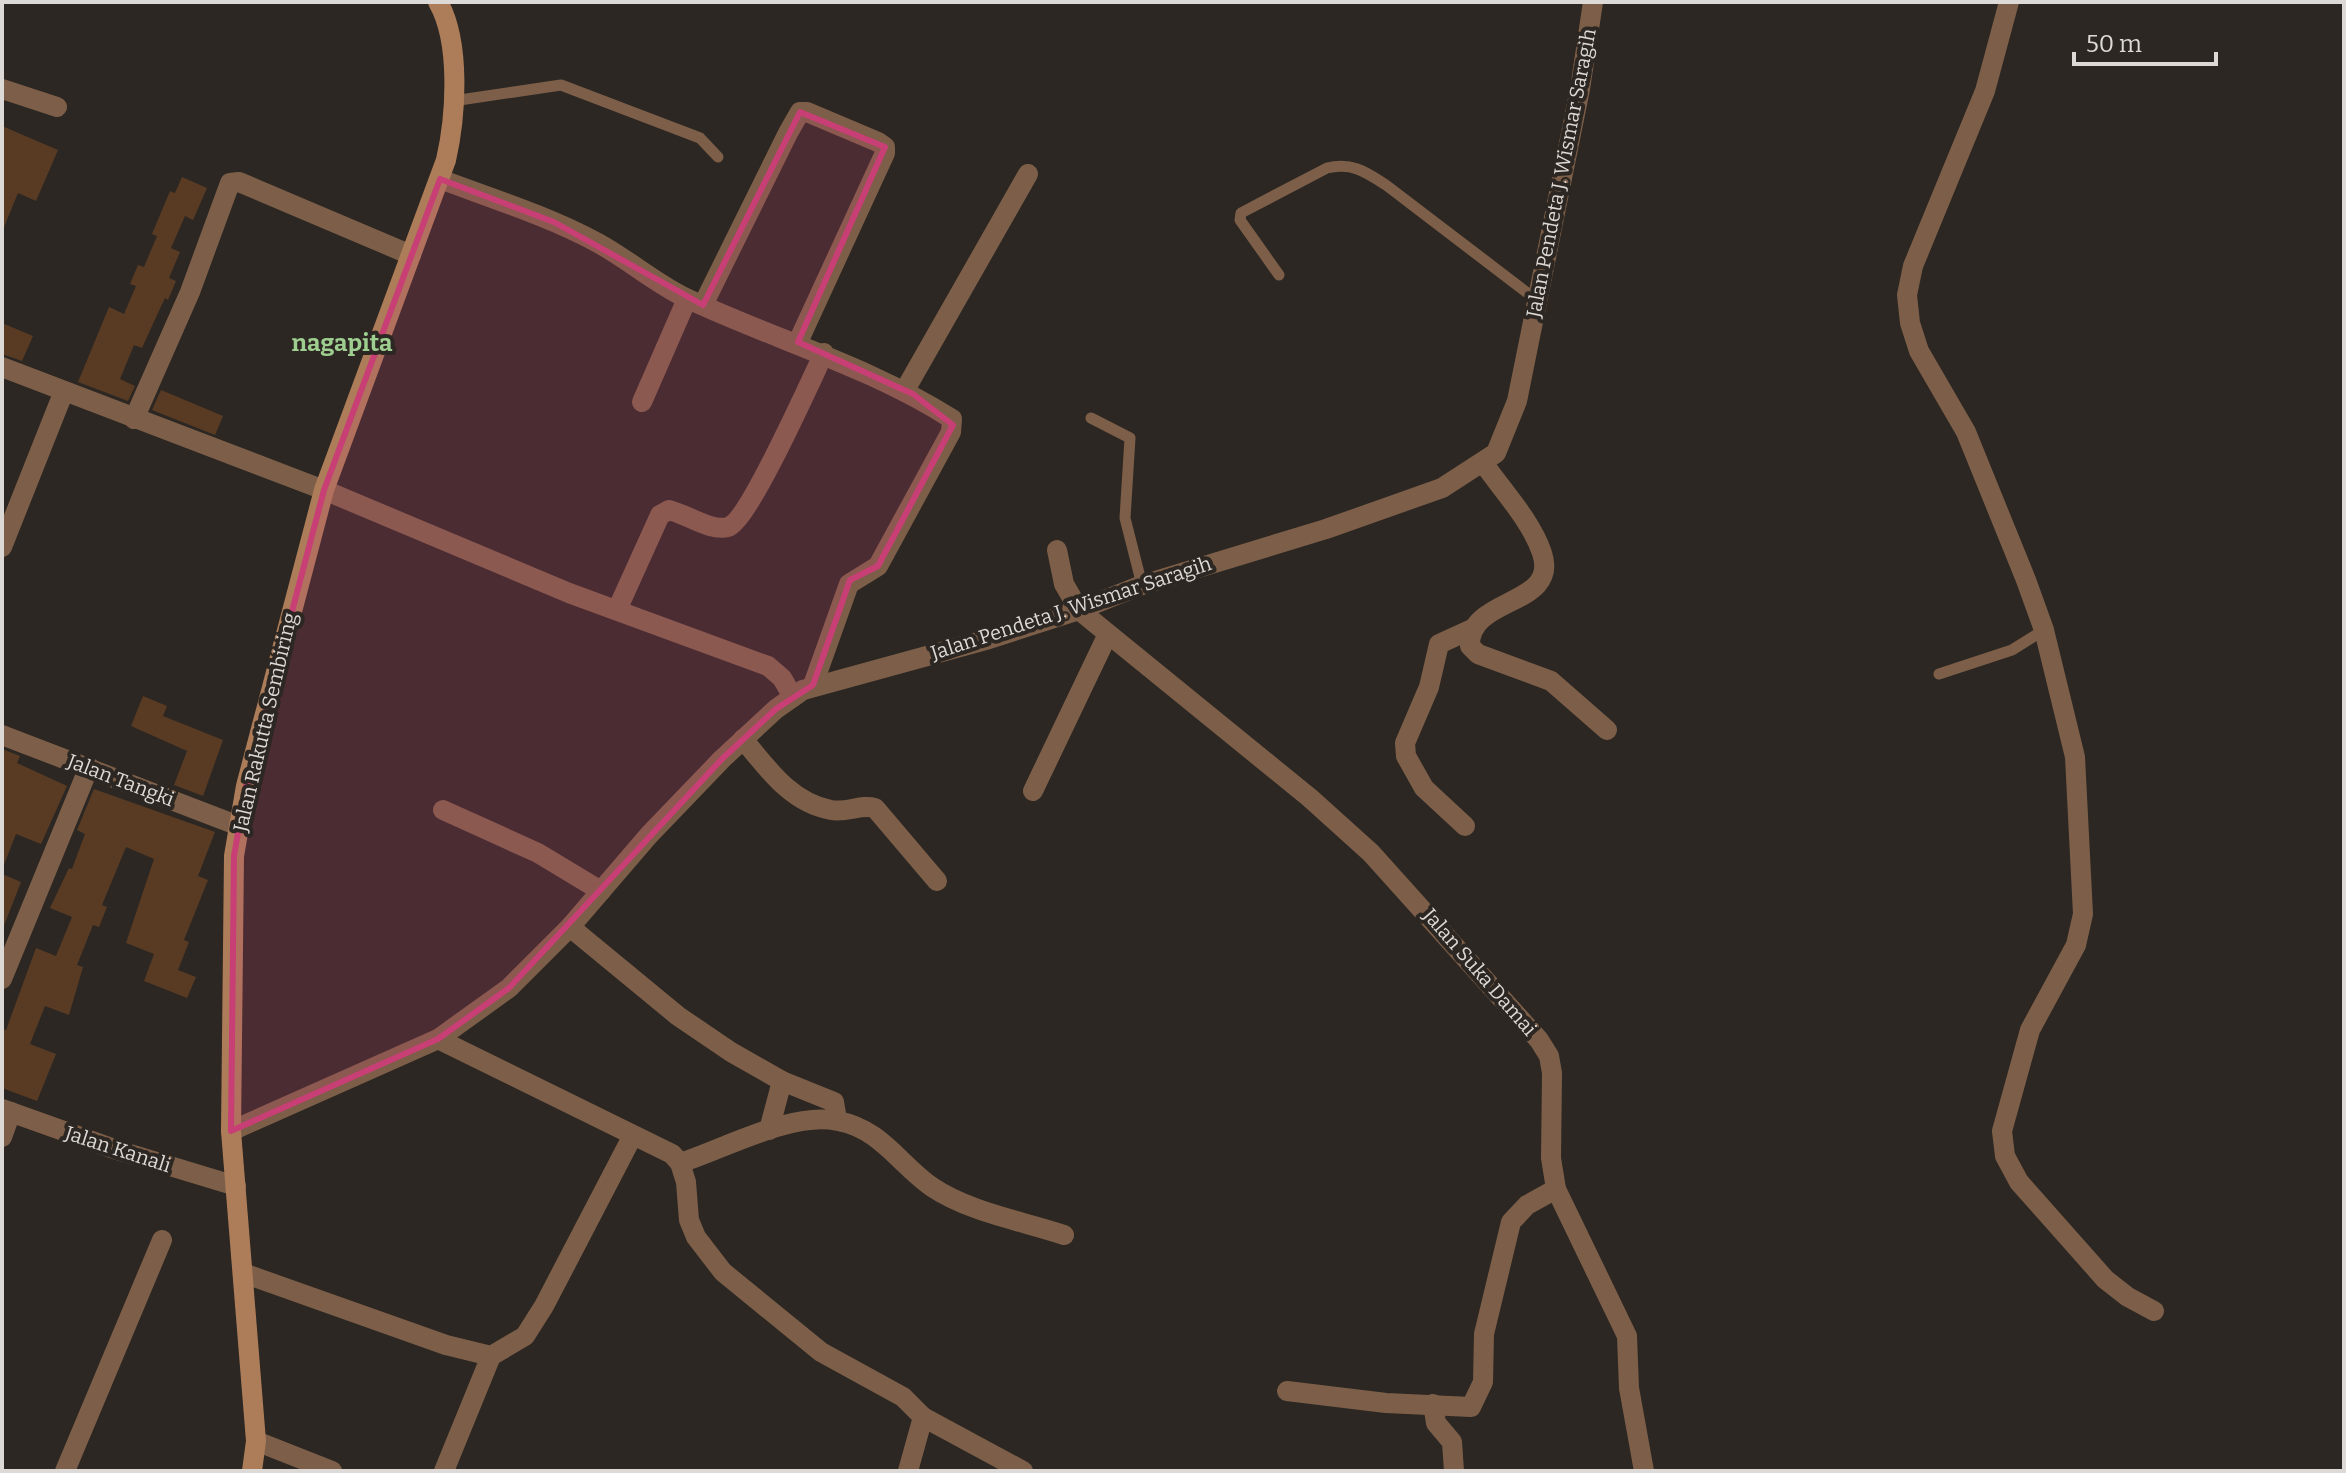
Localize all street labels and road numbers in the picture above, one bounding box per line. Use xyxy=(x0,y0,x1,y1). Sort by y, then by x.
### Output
street label: Jalan Pendeta J. Wismar Saragih xyxy=(1521,26,1601,321)
street label: Jalan Pendeta J. Wismar Saragih xyxy=(927,551,1215,665)
street label: Jalan Rakutta Sembiring xyxy=(228,610,302,835)
street label: Jalan Tangki xyxy=(63,748,178,811)
street label: Jalan Suka Damai xyxy=(1418,903,1542,1041)
street label: Jalan Kanali xyxy=(61,1120,174,1177)

